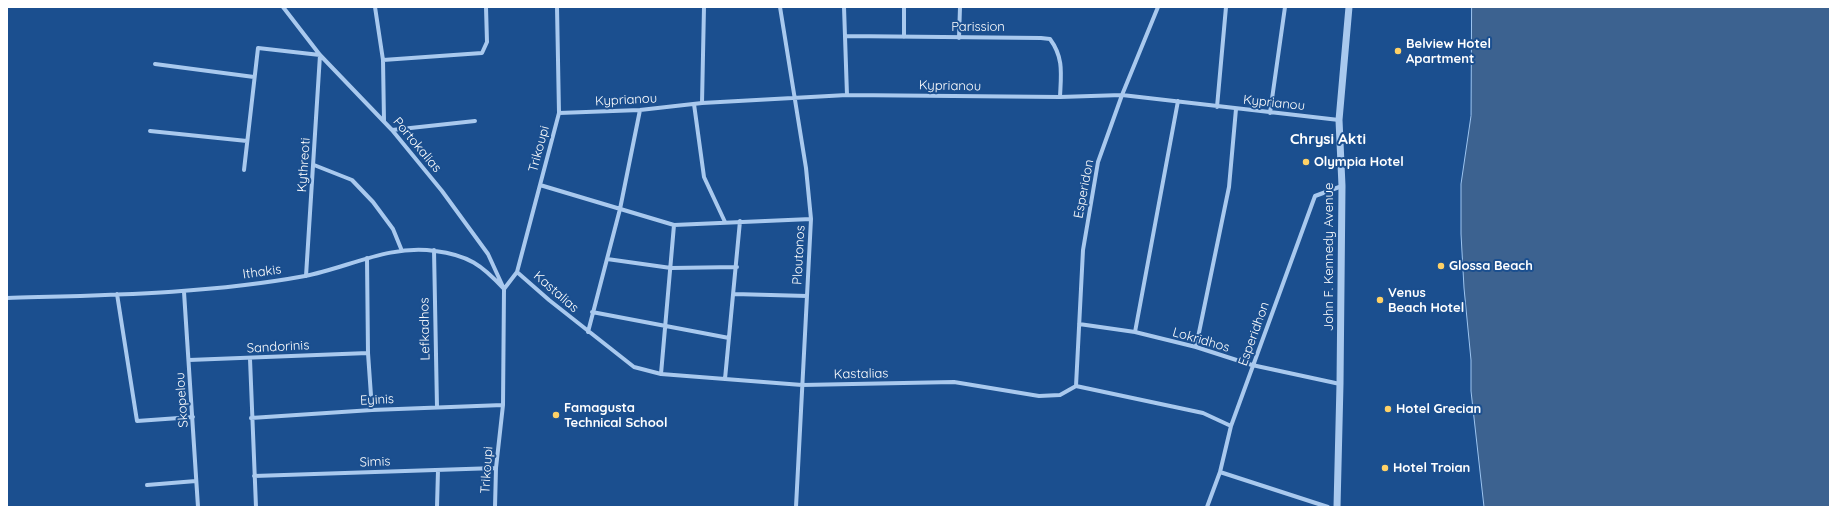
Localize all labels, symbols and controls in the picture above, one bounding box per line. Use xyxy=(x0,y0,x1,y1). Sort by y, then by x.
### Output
street label: Parission xyxy=(951,19,1005,35)
place label: Belview Hotel Apartment xyxy=(1406,36,1491,67)
marker: Belview Hotel Apartment xyxy=(1393,46,1403,56)
street label: Kyprianou xyxy=(919,78,981,94)
street label: Kyprianou xyxy=(595,91,657,109)
street label: Kyprianou xyxy=(1242,92,1306,114)
street label: Portokalias xyxy=(389,114,445,176)
street label: Trikoupi xyxy=(525,124,553,174)
district label: Chrysi Akti xyxy=(1290,130,1366,148)
street label: Kythreoti xyxy=(294,137,314,193)
place label: Olympia Hotel xyxy=(1314,154,1404,170)
marker: Olympia Hotel xyxy=(1301,157,1311,167)
street label: Esperidon xyxy=(1071,158,1097,220)
street label: John F. Kennedy Avenue xyxy=(1321,183,1337,331)
street label: Ploutonos xyxy=(790,225,808,285)
place label: Glossa Beach xyxy=(1449,258,1533,274)
marker: Glossa Beach xyxy=(1436,261,1446,271)
street label: Ithakis xyxy=(242,262,282,282)
street label: Kastalias xyxy=(530,268,582,316)
place label: Venus Beach Hotel xyxy=(1388,285,1464,316)
marker: Venus Beach Hotel xyxy=(1375,295,1385,305)
street label: Lefkadhos xyxy=(417,297,433,361)
street label: Esperidhon xyxy=(1235,300,1273,368)
street label: Lokridhos xyxy=(1171,324,1231,356)
street label: Sandorinis xyxy=(246,338,310,356)
street label: Kastalias xyxy=(833,366,889,382)
street label: Skopelou xyxy=(172,372,192,428)
street label: Eyinis xyxy=(360,391,394,409)
place label: Famagusta Technical School xyxy=(564,400,667,431)
place label: Hotel Grecian xyxy=(1396,401,1481,417)
marker: Hotel Grecian xyxy=(1383,404,1393,414)
marker: Famagusta Technical School xyxy=(551,410,561,420)
street label: Trikoupi xyxy=(478,446,496,494)
street label: Simis xyxy=(359,454,391,470)
place label: Hotel Troian xyxy=(1393,460,1470,476)
marker: Hotel Troian xyxy=(1380,463,1390,473)

